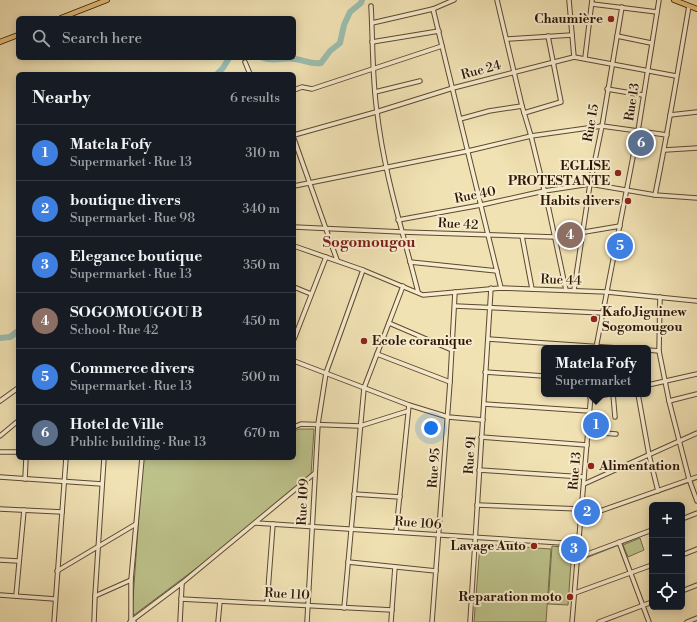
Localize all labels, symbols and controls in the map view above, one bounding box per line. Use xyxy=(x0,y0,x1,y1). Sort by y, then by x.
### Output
place label: Chaumière xyxy=(534,11,603,27)
marker: Chaumière xyxy=(606,14,616,24)
search box xyxy=(16,16,296,60)
icon: search xyxy=(30,27,52,49)
text: Search here xyxy=(62,29,142,48)
street label: Rue 24 xyxy=(459,57,503,83)
street label: Rue 13 xyxy=(621,82,643,122)
text: Nearby xyxy=(32,87,91,109)
text: 6 results xyxy=(230,90,280,106)
street label: Rue 15 xyxy=(580,103,602,143)
pin: 6 xyxy=(628,128,654,158)
text: Matela Fofy xyxy=(70,135,152,154)
text: 1 xyxy=(42,145,48,161)
text: 310 m xyxy=(245,145,280,161)
text: Supermarket · Rue 13 xyxy=(70,154,192,170)
place label: EGLISE PROTESTANTE xyxy=(508,158,610,189)
marker: EGLISE PROTESTANTE xyxy=(613,168,623,178)
street label: Rue 40 xyxy=(453,183,498,207)
text: boutique divers xyxy=(70,191,181,210)
place label: Habits divers xyxy=(540,193,620,209)
marker: Habits divers xyxy=(623,196,633,206)
text: 2 xyxy=(41,201,49,217)
text: 340 m xyxy=(242,201,280,217)
text: Supermarket · Rue 98 xyxy=(70,210,195,226)
street label: Rue 42 xyxy=(437,215,479,233)
pin: 4 xyxy=(557,220,583,250)
pin: 5 xyxy=(607,231,633,261)
district label: Sogomougou xyxy=(323,233,416,252)
text: Elegance boutique xyxy=(70,247,202,266)
text: 3 xyxy=(41,257,49,273)
text: 350 m xyxy=(243,257,280,273)
text: Supermarket · Rue 13 xyxy=(70,266,192,282)
street label: Rue 44 xyxy=(540,271,582,289)
text: SOGOMOUGOU B xyxy=(70,303,202,322)
place label: Kafo Jiguinew Sogomougou xyxy=(602,304,688,335)
text: 4 xyxy=(41,313,49,329)
text: 450 m xyxy=(242,313,280,329)
marker: Kafo Jiguinew Sogomougou xyxy=(589,314,599,324)
text: School · Rue 42 xyxy=(70,322,158,338)
place label: Ecole coranique xyxy=(372,333,472,349)
marker: Ecole coranique xyxy=(359,336,369,346)
popup xyxy=(541,345,651,397)
text: Matela Fofy xyxy=(555,354,637,373)
text: Commerce divers xyxy=(70,359,194,378)
text: 5 xyxy=(41,369,49,385)
text: 500 m xyxy=(242,369,280,385)
text: Supermarket xyxy=(555,373,631,389)
text: Supermarket · Rue 13 xyxy=(70,378,192,394)
pin: 1 xyxy=(583,410,609,440)
text: Hotel de Ville xyxy=(70,415,164,434)
your location xyxy=(421,418,441,438)
text: 6 xyxy=(41,425,49,441)
text: 670 m xyxy=(244,425,280,441)
text: Public building · Rue 13 xyxy=(70,434,206,450)
street label: Rue 91 xyxy=(461,435,479,475)
street label: Rue 95 xyxy=(425,447,443,489)
street label: Rue 13 xyxy=(565,451,585,491)
place label: Alimentation xyxy=(598,458,680,474)
marker: Alimentation xyxy=(586,461,596,471)
street label: Rue 109 xyxy=(294,478,312,526)
pin: 2 xyxy=(574,497,600,527)
map controls xyxy=(649,502,685,610)
button: + xyxy=(649,502,685,538)
street label: Rue 106 xyxy=(394,513,442,533)
pin: 3 xyxy=(561,534,587,564)
place label: Lavage Auto xyxy=(451,538,526,554)
button: − xyxy=(649,538,685,574)
marker: Lavage Auto xyxy=(529,541,539,551)
button: locate xyxy=(649,574,685,610)
street label: Rue 110 xyxy=(264,585,310,603)
place label: Reparation moto xyxy=(459,589,562,605)
marker: Reparation moto xyxy=(565,592,575,602)

